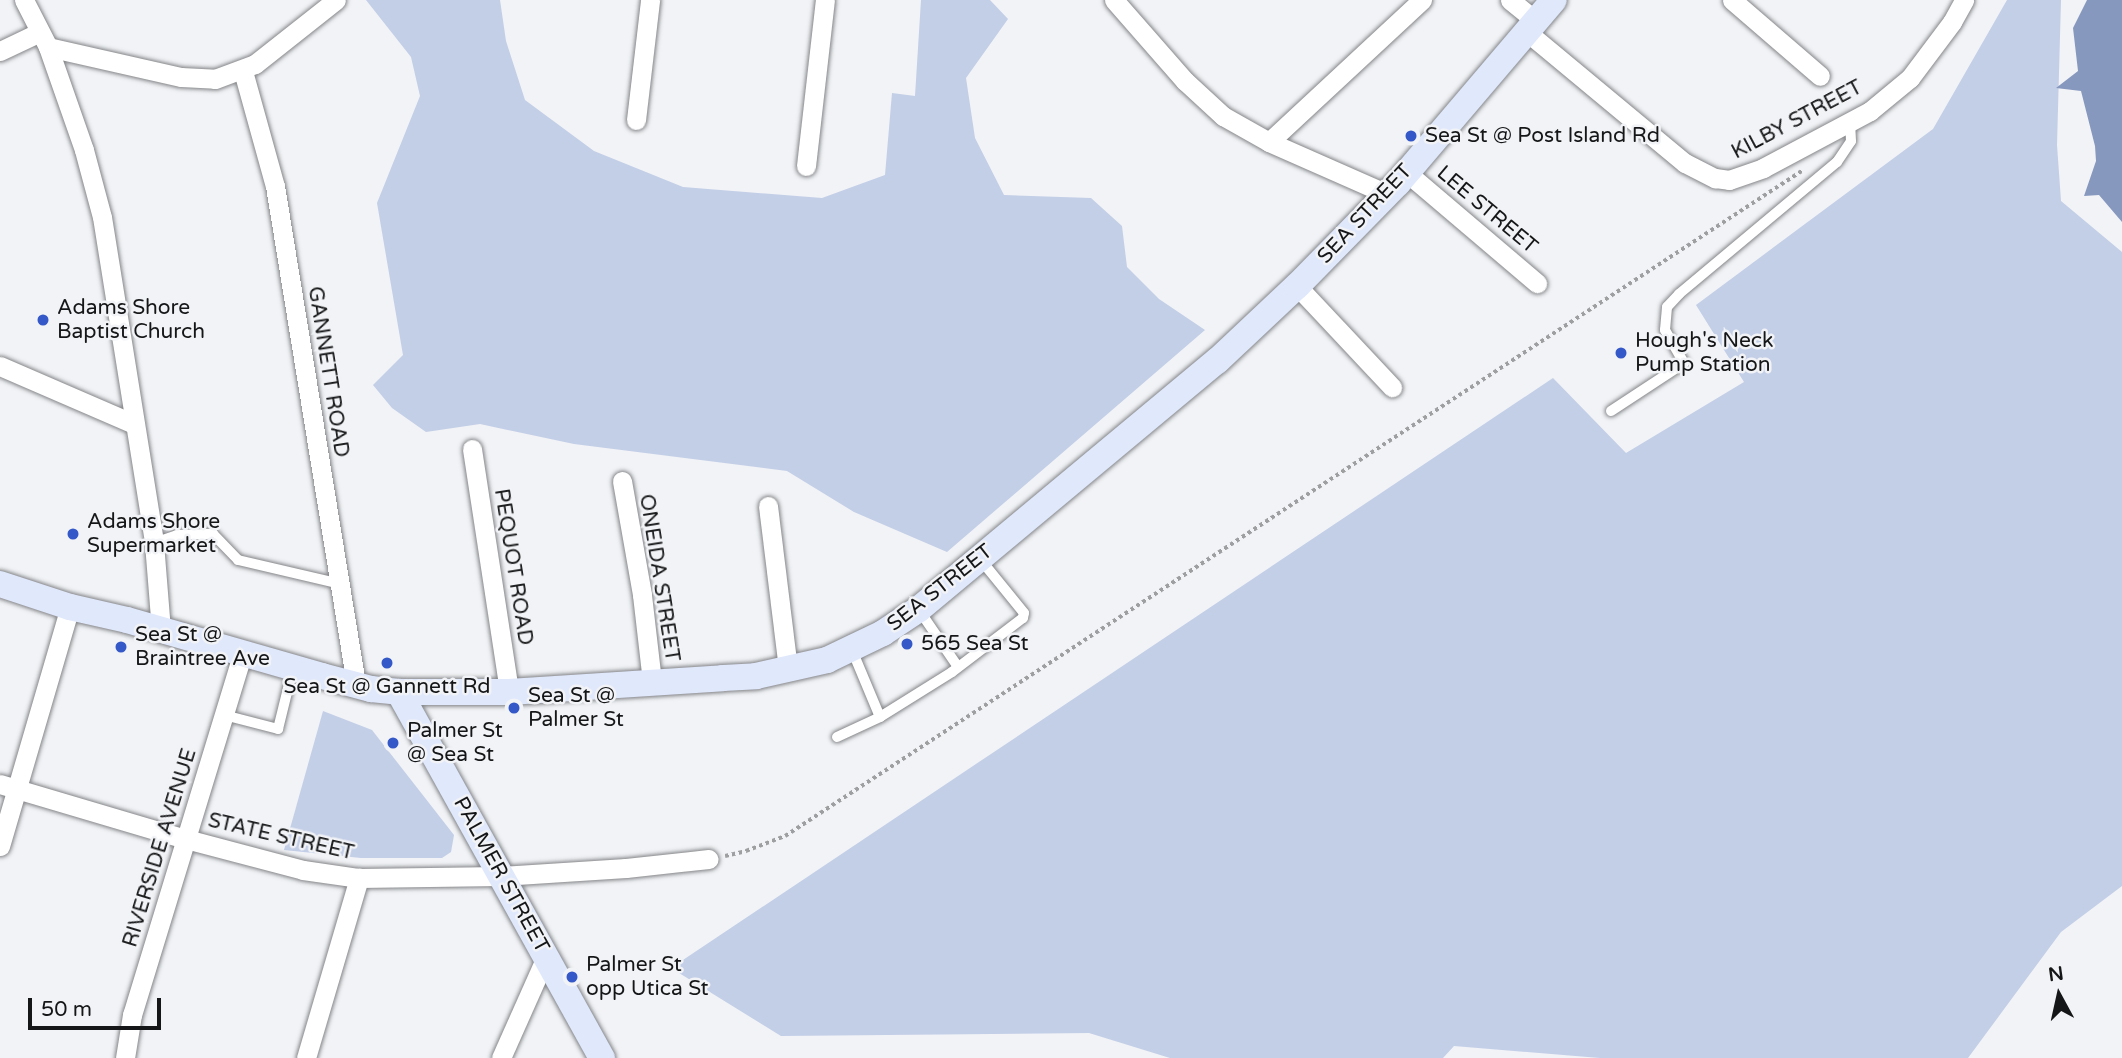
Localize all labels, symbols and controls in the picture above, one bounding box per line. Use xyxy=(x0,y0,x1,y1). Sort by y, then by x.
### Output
street label: KILBY STREET xyxy=(1727,75,1867,165)
place label: Sea St @ Post Island Rd xyxy=(1425,123,1660,149)
marker: Sea St @ Post Island Rd xyxy=(1403,128,1419,144)
street label: SEA STREET xyxy=(1312,159,1418,269)
street label: LEE STREET xyxy=(1431,161,1543,259)
street label: GANNETT ROAD xyxy=(302,285,354,459)
place label: Adams Shore Baptist Church xyxy=(57,295,205,345)
marker: Adams Shore Baptist Church xyxy=(35,312,51,328)
place label: Hough's Neck Pump Station xyxy=(1635,328,1773,378)
marker: Hough's Neck Pump Station xyxy=(1613,345,1629,361)
street label: PEQUOT ROAD xyxy=(488,487,538,647)
street label: ONEIDA STREET xyxy=(633,492,685,664)
place label: Adams Shore Supermarket xyxy=(87,509,220,559)
marker: Adams Shore Supermarket xyxy=(65,526,81,542)
street label: SEA STREET xyxy=(882,539,998,637)
place label: Sea St @ Braintree Ave xyxy=(135,622,270,672)
place label: 565 Sea St xyxy=(921,631,1029,657)
marker: 565 Sea St xyxy=(899,636,915,652)
marker: Sea St @ Braintree Ave xyxy=(113,639,129,655)
marker: Sea St @ Gannett Rd xyxy=(379,655,395,671)
place label: Sea St @ Gannett Rd xyxy=(283,674,491,700)
place label: Sea St @ Palmer St xyxy=(528,683,624,733)
marker: Sea St @ Palmer St xyxy=(506,700,522,716)
place label: Palmer St @ Sea St xyxy=(407,718,503,768)
marker: Palmer St @ Sea St xyxy=(385,735,401,751)
street label: RIVERSIDE AVENUE xyxy=(118,746,202,950)
street label: PALMER STREET xyxy=(448,793,554,957)
street label: STATE STREET xyxy=(206,808,356,866)
place label: Palmer St opp Utica St xyxy=(586,952,709,1002)
north arrow xyxy=(2024,960,2094,1030)
text: N xyxy=(2047,962,2065,986)
marker: Palmer St opp Utica St xyxy=(564,969,580,985)
scale bar xyxy=(32,984,164,1028)
text: 50 m xyxy=(41,997,92,1022)

